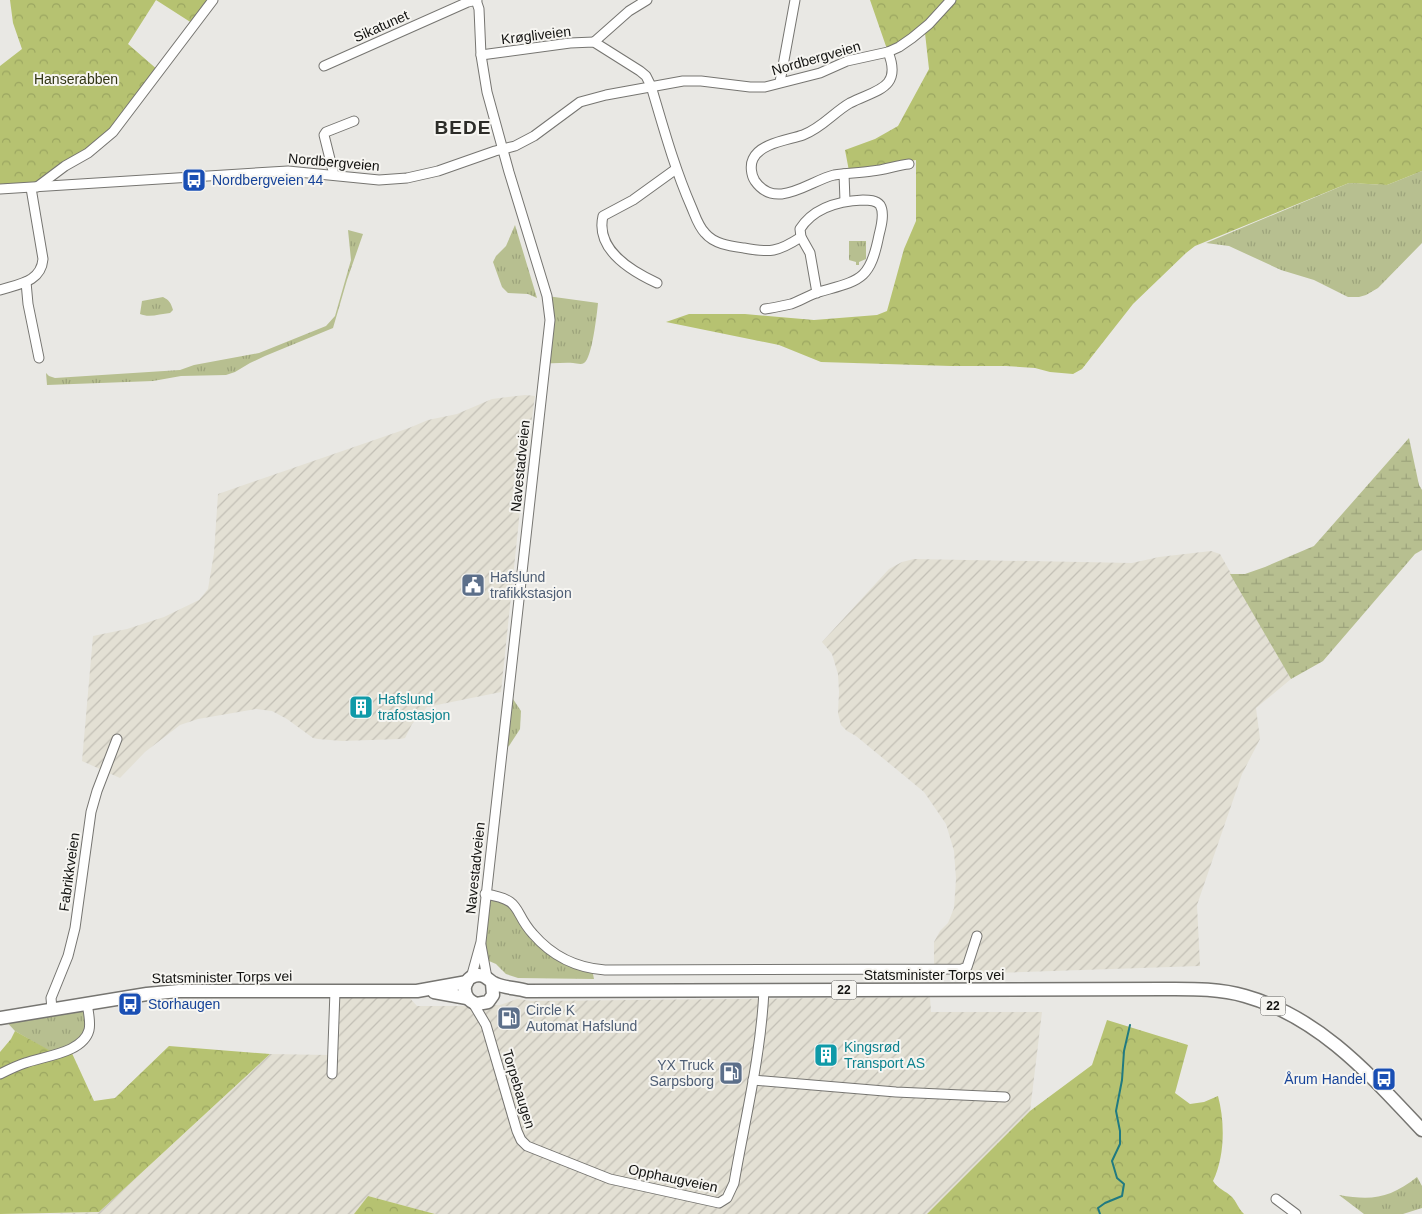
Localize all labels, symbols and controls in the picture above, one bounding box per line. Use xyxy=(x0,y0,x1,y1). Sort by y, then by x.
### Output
street label: Sikatunet xyxy=(351,7,411,45)
street label: Krøgliveien xyxy=(500,23,572,47)
street label: Nordbergveien xyxy=(770,38,862,78)
park label: Hanserabben xyxy=(34,71,118,87)
district label: BEDE xyxy=(435,117,491,138)
street label: Nordbergveien xyxy=(288,150,380,174)
bus stop icon: Nordbergveien 44 xyxy=(181,167,207,193)
place label: Nordbergveien 44 xyxy=(212,172,324,188)
street label: Navestadveien xyxy=(507,419,533,513)
place label: Hafslund trafikkstasjon xyxy=(490,569,572,601)
public building icon: Hafslund trafikkstasjon xyxy=(460,572,486,598)
place label: Hafslund trafostasjon xyxy=(378,691,450,723)
building icon: Hafslund trafostasjon xyxy=(348,694,374,720)
street label: Navestadveien xyxy=(462,821,488,915)
street label: Fabrikkveien xyxy=(56,832,82,912)
street label: Statsminister Torps vei xyxy=(864,967,1004,983)
street label: Statsminister Torps vei xyxy=(152,968,292,986)
road number: 22 xyxy=(832,980,856,1000)
bus stop icon: Storhaugen xyxy=(117,991,143,1017)
place label: Storhaugen xyxy=(148,996,220,1012)
road number: 22 xyxy=(1260,996,1286,1016)
place label: Circle K Automat Hafslund xyxy=(526,1002,637,1034)
fuel station icon: Circle K Automat Hafslund xyxy=(496,1005,522,1031)
place label: Kingsrød Transport AS xyxy=(844,1039,925,1071)
building icon: Kingsrød Transport AS xyxy=(813,1042,839,1068)
street label: Torpebaugen xyxy=(499,1048,539,1130)
place label: YX Truck Sarpsborg xyxy=(649,1057,715,1089)
fuel station icon: YX Truck Sarpsborg xyxy=(718,1060,744,1086)
bus stop icon: Årum Handel xyxy=(1371,1066,1397,1092)
place label: Årum Handel xyxy=(1284,1071,1366,1087)
street label: Opphaugveien xyxy=(627,1161,719,1195)

